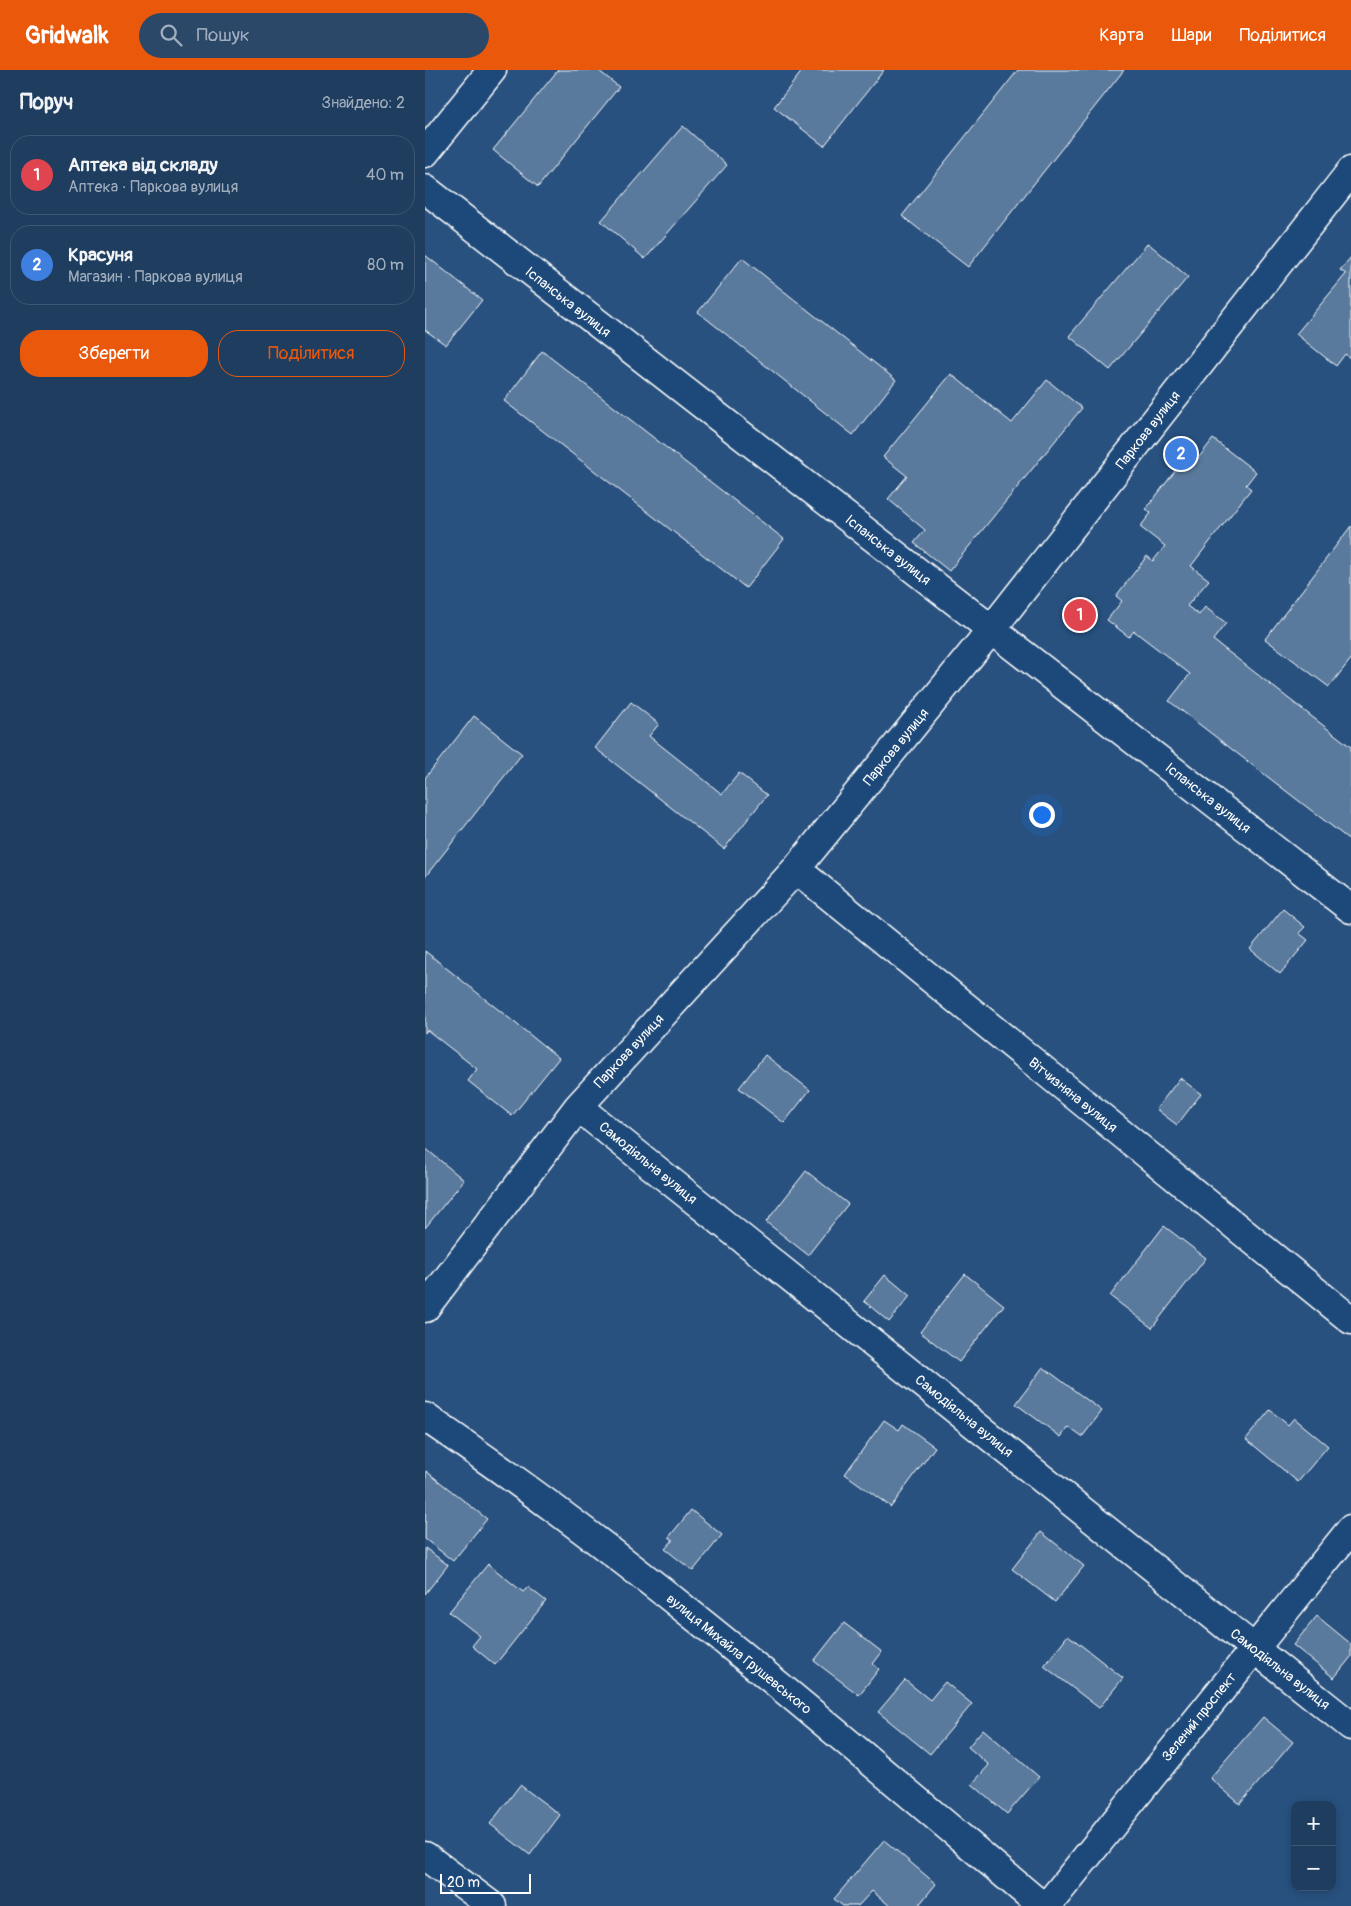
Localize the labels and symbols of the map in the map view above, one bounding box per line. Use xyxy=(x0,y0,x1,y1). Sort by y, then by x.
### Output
street label: Іспанська вулиця xyxy=(522,263,614,341)
street label: Паркова вулиця xyxy=(1112,388,1184,472)
pin: 2 xyxy=(1165,435,1197,473)
street label: Іспанська вулиця xyxy=(842,511,934,589)
pin: 1 xyxy=(1064,596,1096,634)
street label: Паркова вулиця xyxy=(860,705,932,789)
street label: Іспанська вулиця xyxy=(1162,759,1254,837)
your location xyxy=(1029,802,1055,828)
street label: Паркова вулиця xyxy=(591,1011,667,1091)
street label: Вітчизняна вулиця xyxy=(1025,1054,1121,1136)
street label: Самодіяльна вулиця xyxy=(595,1118,701,1208)
street label: Самодіяльна вулиця xyxy=(911,1371,1017,1461)
street label: вулиця Михайла Грушевського xyxy=(663,1590,815,1718)
street label: Самодіяльна вулиця xyxy=(1227,1625,1333,1713)
street label: Зелений проспект xyxy=(1158,1669,1240,1765)
scale bar xyxy=(440,1871,531,1894)

